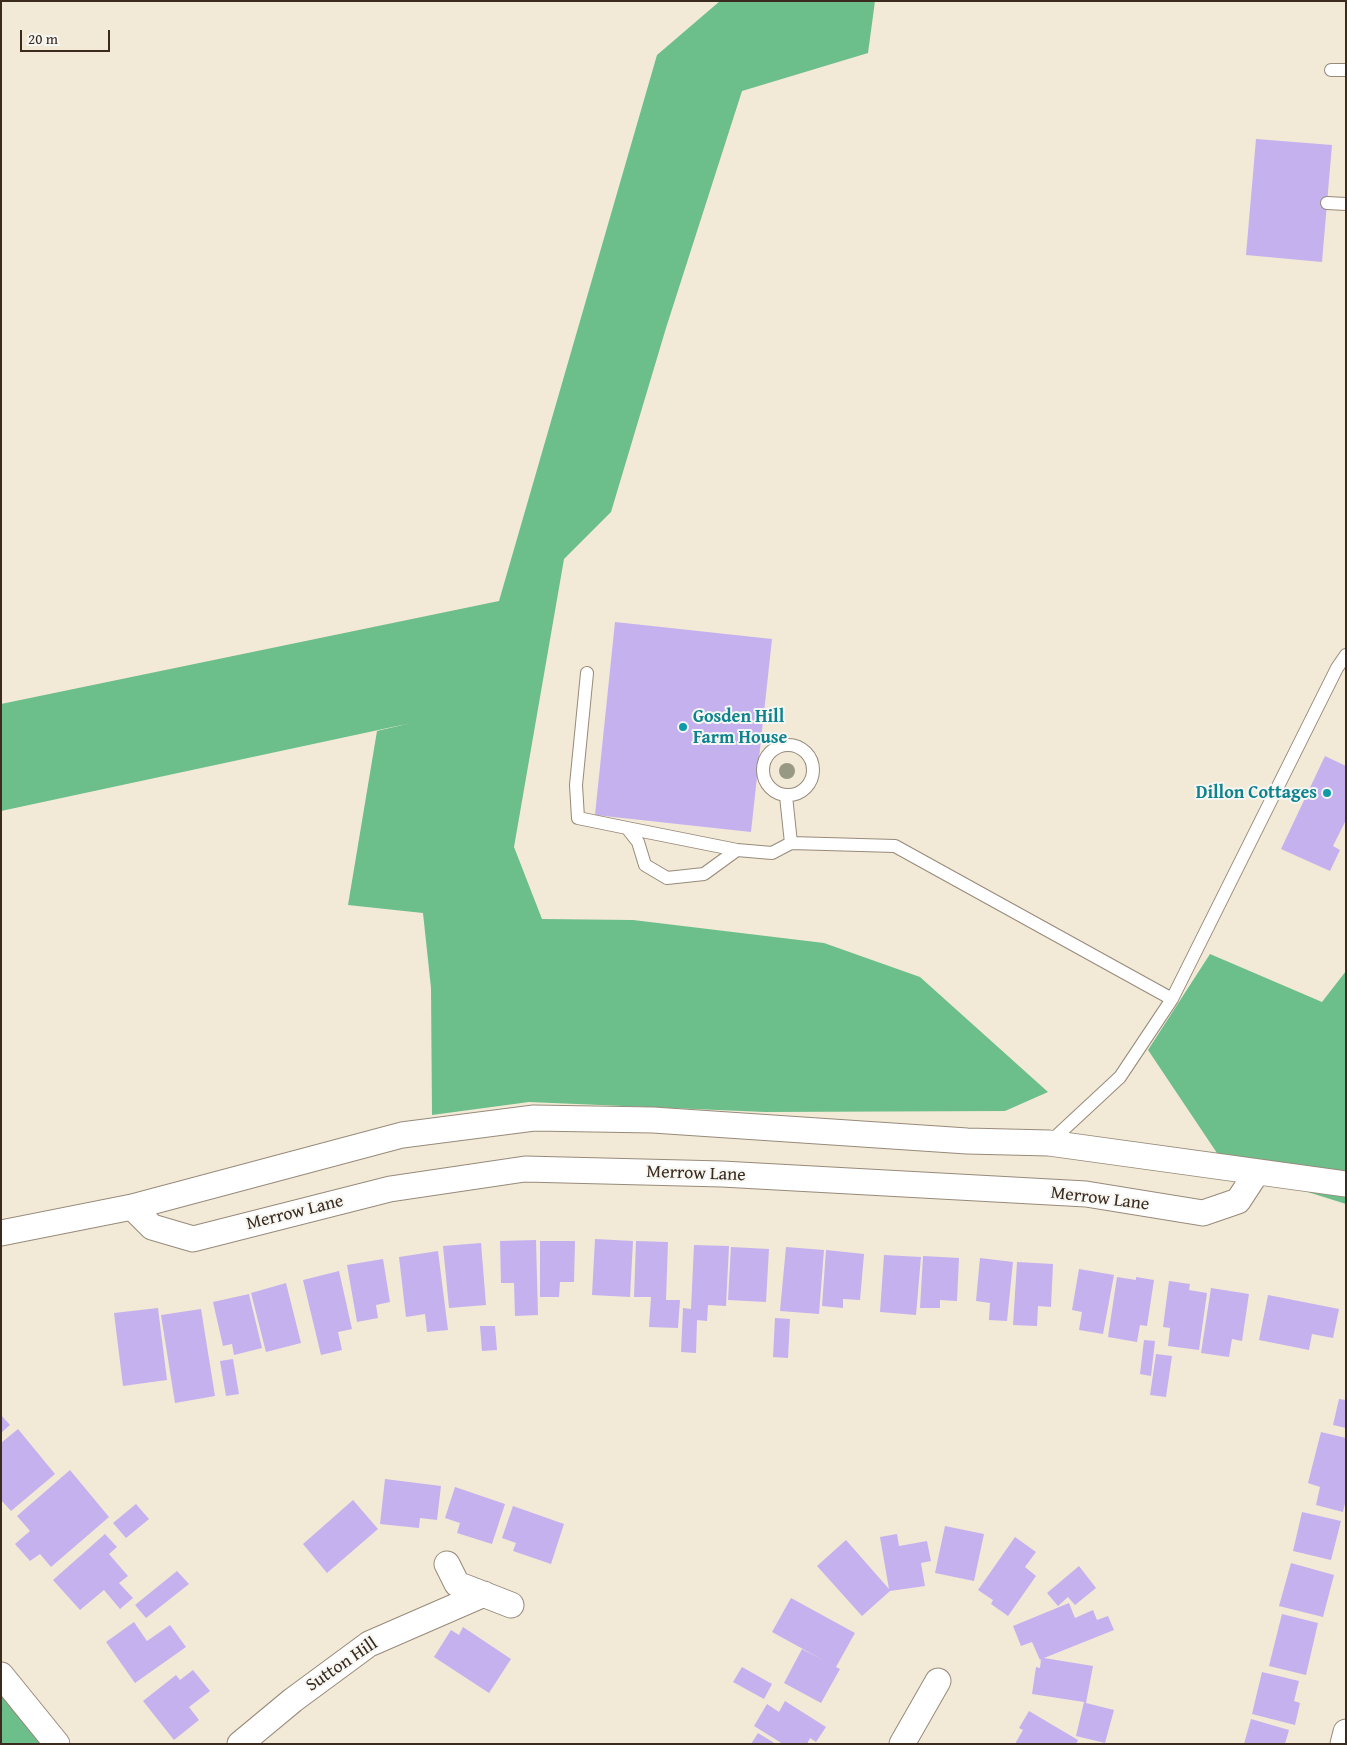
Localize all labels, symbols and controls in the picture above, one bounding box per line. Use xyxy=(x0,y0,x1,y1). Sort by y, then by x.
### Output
scale bar xyxy=(22,20,112,52)
text: 20 m xyxy=(28,28,58,49)
place label: Gosden Hill Farm House xyxy=(693,706,787,749)
marker: Gosden Hill Farm House xyxy=(677,721,689,733)
place label: Dillon Cottages xyxy=(1196,782,1317,804)
marker: Dillon Cottages xyxy=(1321,787,1333,799)
street label: Merrow Lane xyxy=(646,1161,746,1187)
street label: Merrow Lane xyxy=(1049,1182,1151,1216)
street label: Merrow Lane xyxy=(244,1191,346,1235)
street label: Sutton Hill xyxy=(302,1633,382,1697)

